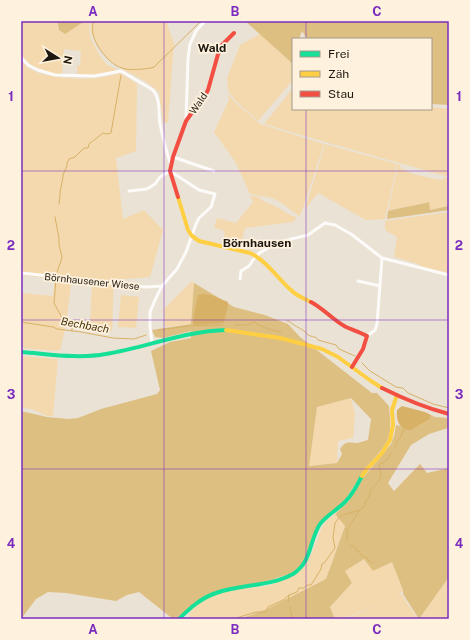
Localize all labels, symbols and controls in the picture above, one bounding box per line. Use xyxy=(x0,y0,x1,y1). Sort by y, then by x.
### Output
text: A xyxy=(88,4,98,19)
text: B xyxy=(231,4,240,19)
text: C xyxy=(372,4,382,19)
north arrow xyxy=(38,38,78,78)
legend xyxy=(292,38,432,110)
district label: Wald xyxy=(198,41,226,55)
text: Frei xyxy=(328,47,350,61)
text: N xyxy=(61,55,75,65)
text: Zäh xyxy=(328,67,349,81)
text: Stau xyxy=(328,87,354,101)
text: 1 xyxy=(8,89,14,104)
text: 1 xyxy=(456,89,462,104)
street label: Wald xyxy=(186,90,210,116)
district label: Börnhausen xyxy=(223,236,291,250)
text: 2 xyxy=(7,238,15,253)
text: 2 xyxy=(455,238,463,253)
street label: Börnhausener Wiese xyxy=(44,270,141,292)
water label: Bechbach xyxy=(60,315,110,335)
text: 3 xyxy=(7,387,16,402)
text: 3 xyxy=(455,387,464,402)
text: 4 xyxy=(7,536,16,551)
text: 4 xyxy=(455,536,464,551)
text: A xyxy=(88,622,98,637)
text: B xyxy=(231,622,240,637)
text: C xyxy=(372,622,382,637)

